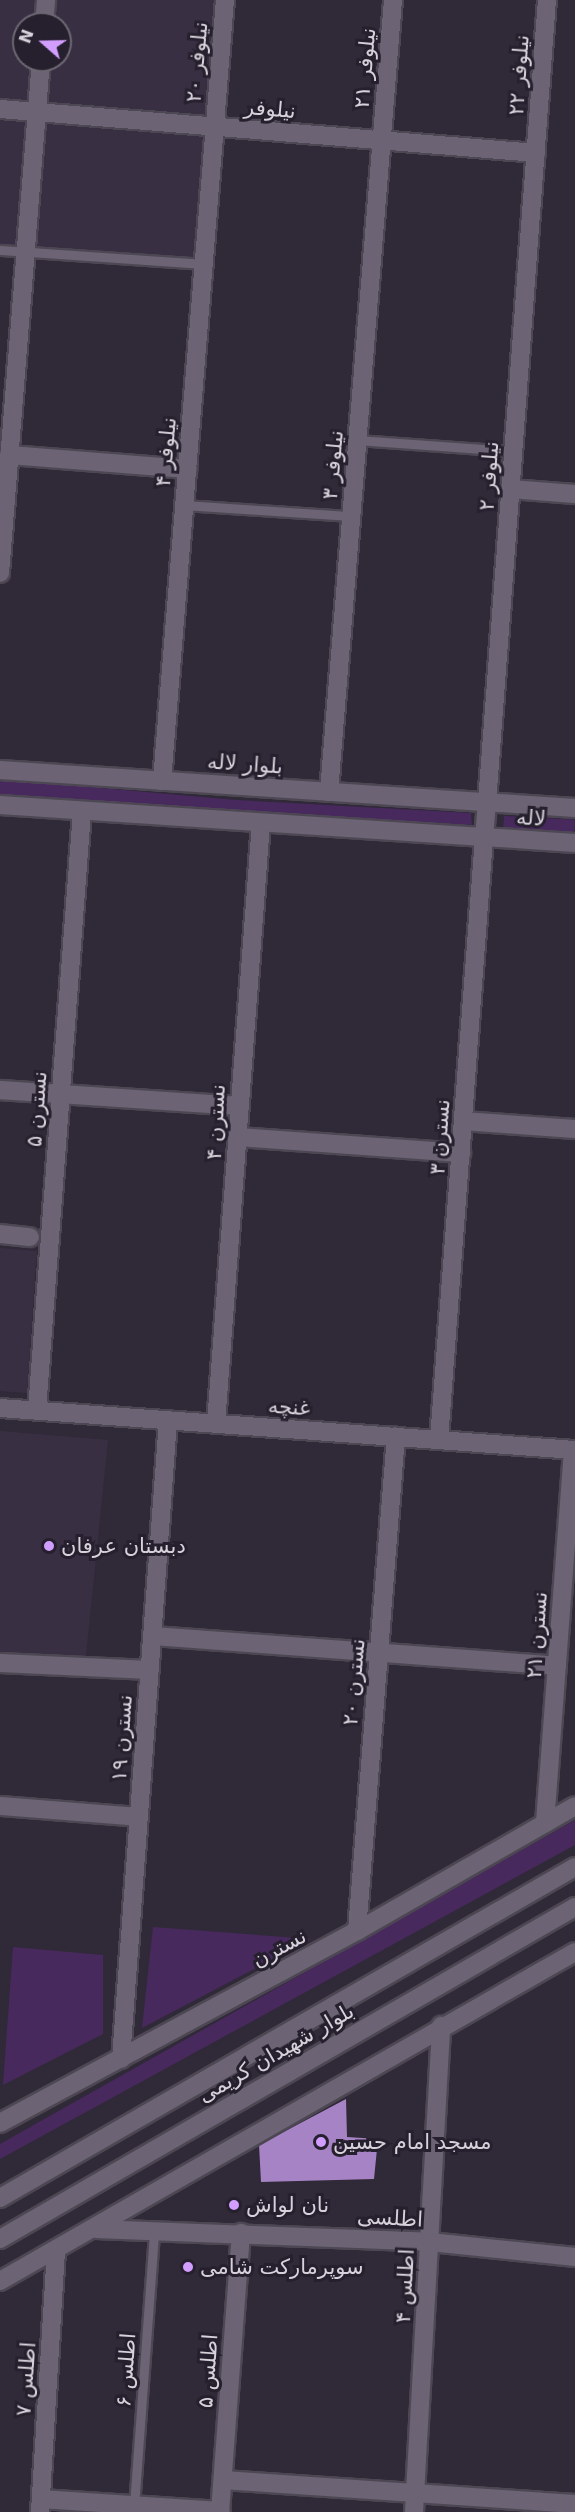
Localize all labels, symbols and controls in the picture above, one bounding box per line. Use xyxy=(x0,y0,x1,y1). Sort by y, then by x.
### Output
north arrow xyxy=(12,12,72,72)
street label: نیلوفر ۲۰ xyxy=(181,21,213,103)
text: N xyxy=(15,27,38,46)
street label: نیلوفر ۲۱ xyxy=(349,27,381,109)
street label: نیلوفر ۲۲ xyxy=(504,34,534,116)
street label: نیلوفر xyxy=(243,94,297,124)
street label: نیلوفر ۴ xyxy=(150,416,182,488)
street label: نیلوفر ۳ xyxy=(317,429,349,501)
street label: نیلوفر ۲ xyxy=(474,440,504,512)
street label: بلوار لاله xyxy=(206,749,284,779)
street label: لاله xyxy=(515,804,547,832)
street label: نسترن ۵ xyxy=(22,1070,52,1148)
street label: نسترن ۴ xyxy=(201,1083,231,1161)
street label: نسترن ۳ xyxy=(425,1098,455,1176)
street label: غنچه xyxy=(267,1393,311,1421)
place label: دبستان عرفان xyxy=(61,1533,186,1559)
marker: دبستان عرفان xyxy=(42,1539,56,1553)
street label: نسترن ۲۱ xyxy=(521,1591,553,1679)
street label: نسترن ۲۰ xyxy=(338,1637,370,1727)
street label: نسترن ۱۹ xyxy=(106,1694,138,1782)
street label: نسترن xyxy=(248,1923,310,1973)
street label: بلوار شهیدان کریمی xyxy=(194,1998,358,2108)
place label: مسجد امام حسین xyxy=(333,2129,491,2155)
marker: مسجد امام حسین xyxy=(314,2135,328,2149)
place label: نان لواش xyxy=(246,2192,329,2218)
marker: نان لواش xyxy=(227,2198,241,2212)
street label: اطلسی xyxy=(357,2204,423,2232)
street label: اطلس ۴ xyxy=(390,2248,420,2324)
place label: سوپرمارکت شامی xyxy=(200,2254,364,2280)
marker: سوپرمارکت شامی xyxy=(181,2260,195,2274)
street label: اطلس ۶ xyxy=(111,2332,141,2408)
street label: اطلس ۵ xyxy=(193,2333,223,2409)
street label: اطلس ۷ xyxy=(11,2341,41,2417)

